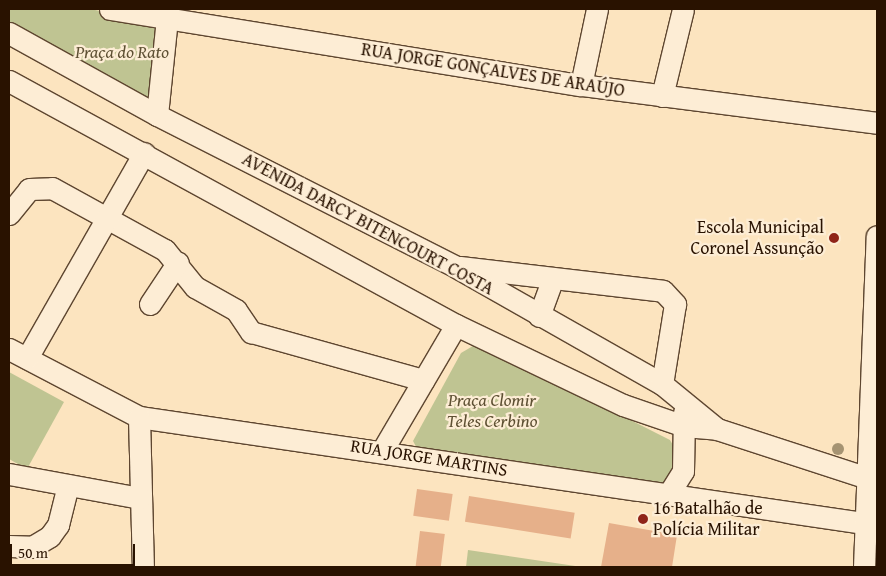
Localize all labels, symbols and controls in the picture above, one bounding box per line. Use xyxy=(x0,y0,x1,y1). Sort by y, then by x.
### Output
street label: RUA JORGE GONÇALVES DE ARAÚJO xyxy=(360,38,626,102)
park label: Praça do Rato xyxy=(75,41,169,63)
street label: AVENIDA DARCY BITENCOURT COSTA xyxy=(238,148,498,300)
place label: Escola Municipal Coronel Assunção xyxy=(690,217,824,260)
marker: Escola Municipal Coronel Assunção xyxy=(828,232,840,244)
park label: Praça Clomir Teles Cerbino xyxy=(447,390,537,432)
street label: RUA JORGE MARTINS xyxy=(349,435,509,481)
place label: 16 Batalhão de Polícia Militar xyxy=(653,498,763,540)
marker: 16 Batalhão de Polícia Militar xyxy=(637,513,649,525)
scale bar xyxy=(12,534,138,566)
text: 50 m xyxy=(18,542,48,563)

